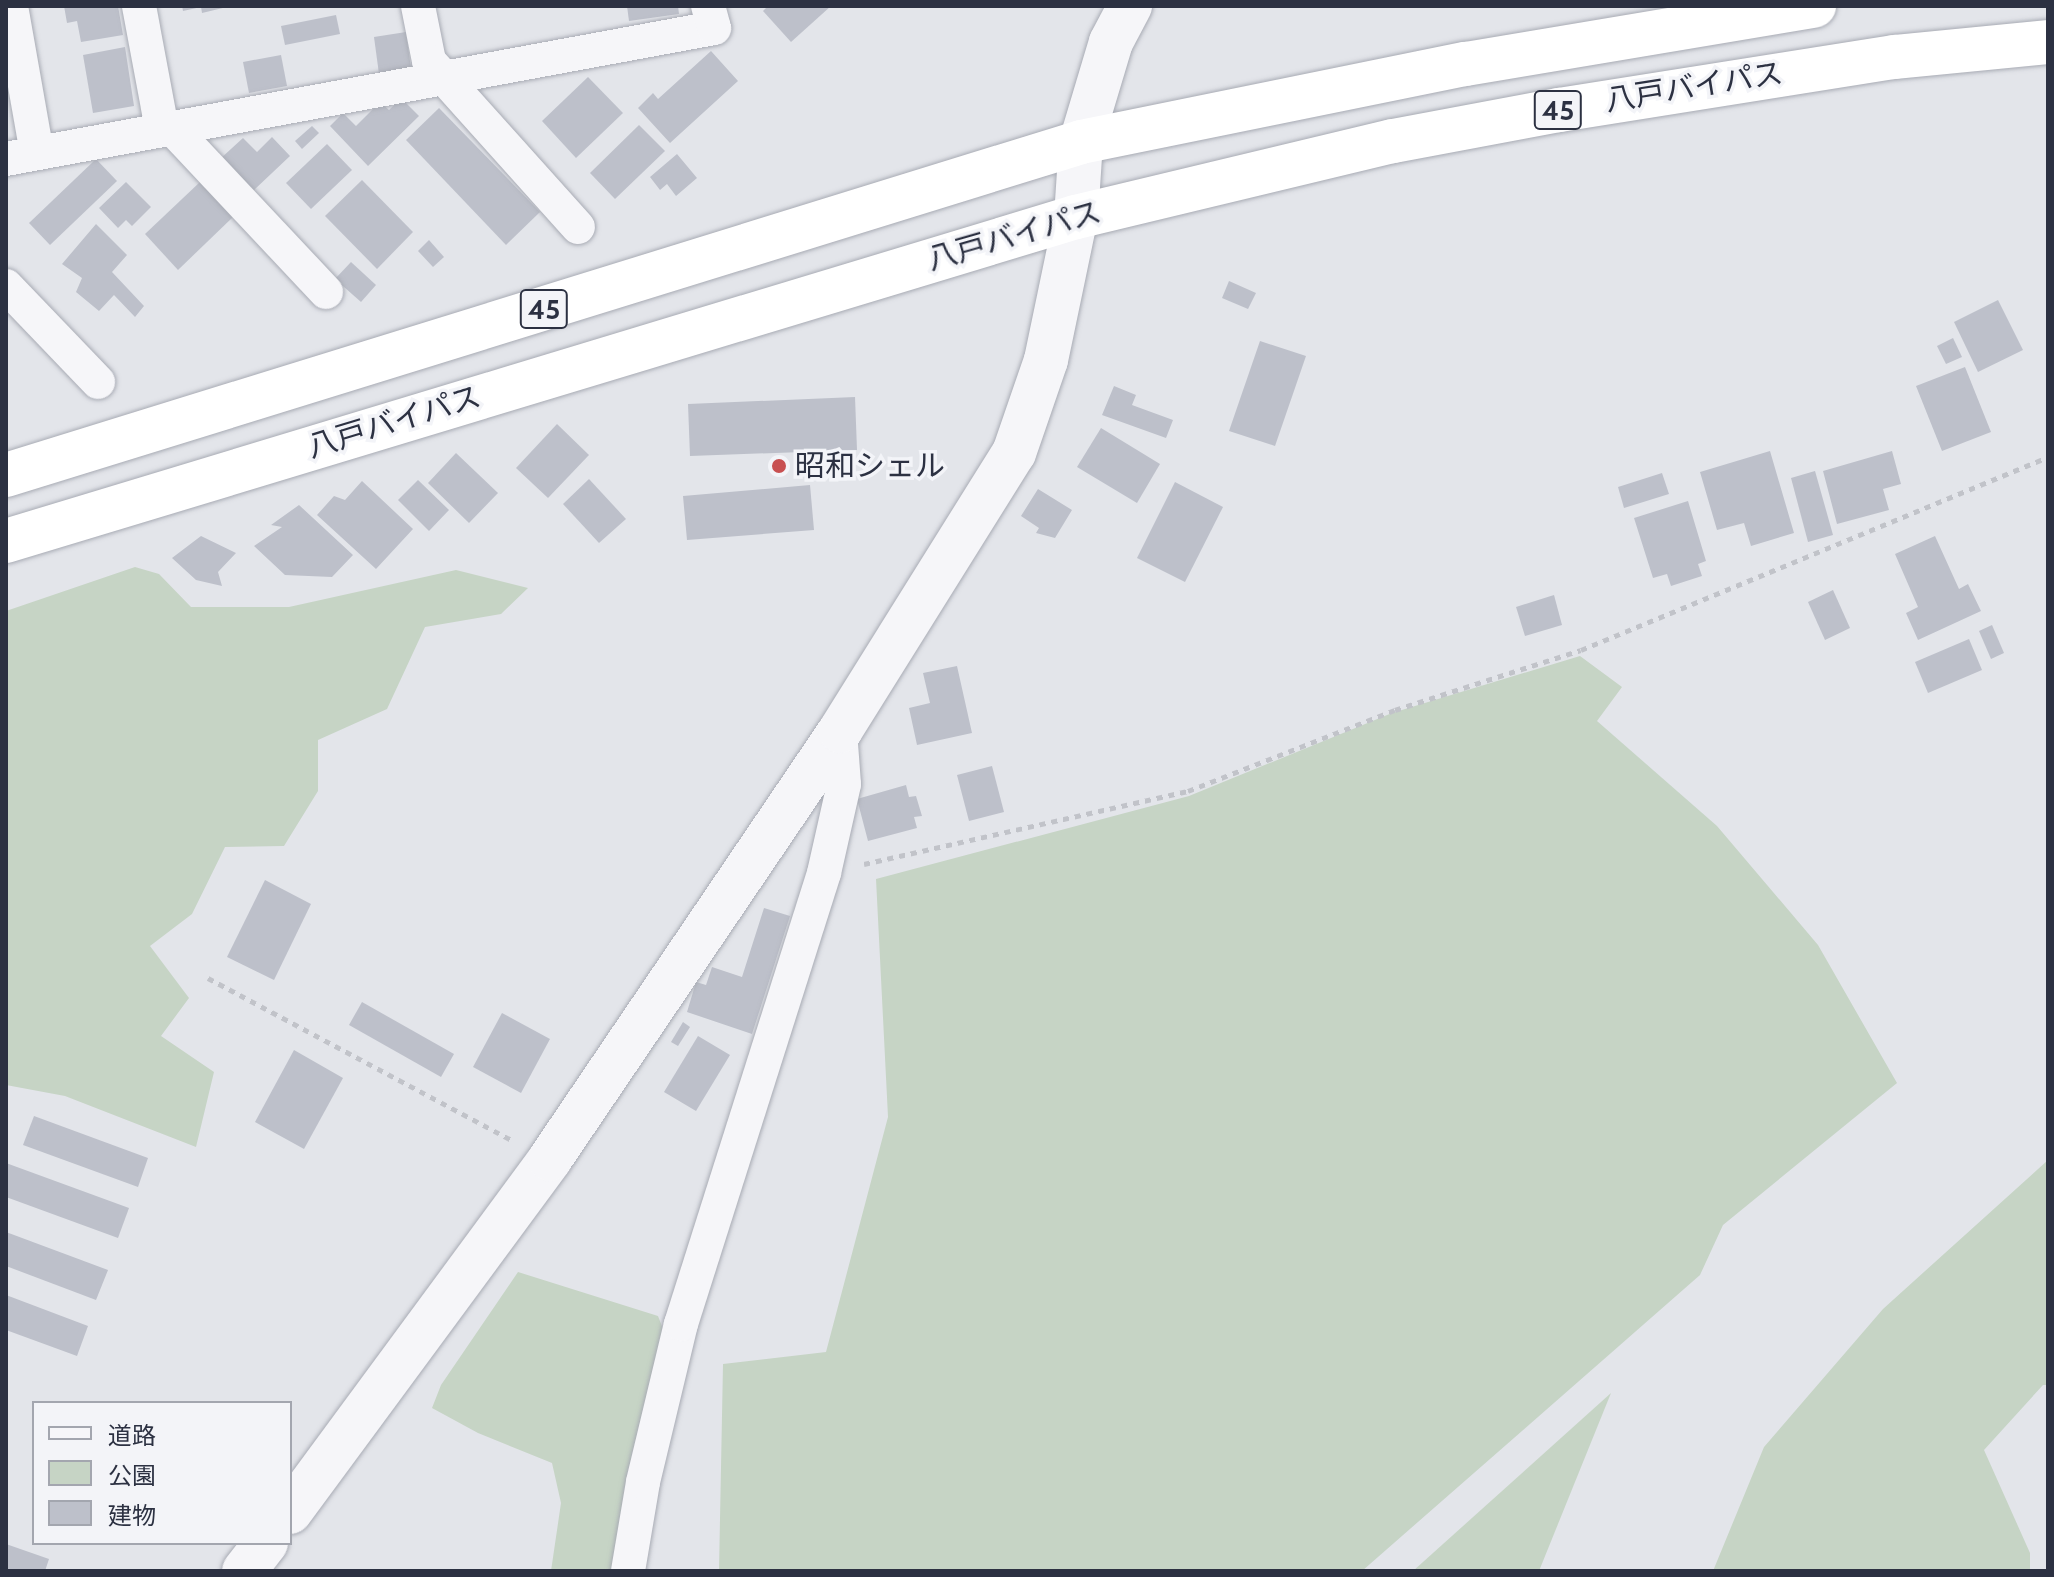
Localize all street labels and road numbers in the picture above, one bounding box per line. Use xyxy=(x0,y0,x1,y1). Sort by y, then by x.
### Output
street label: 八戸バイパス xyxy=(1602,55,1786,119)
road number: 45 xyxy=(1532,86,1584,134)
street label: 八戸バイパス xyxy=(923,194,1105,278)
road number: 45 xyxy=(518,285,570,333)
street label: 八戸バイパス xyxy=(303,378,485,466)

